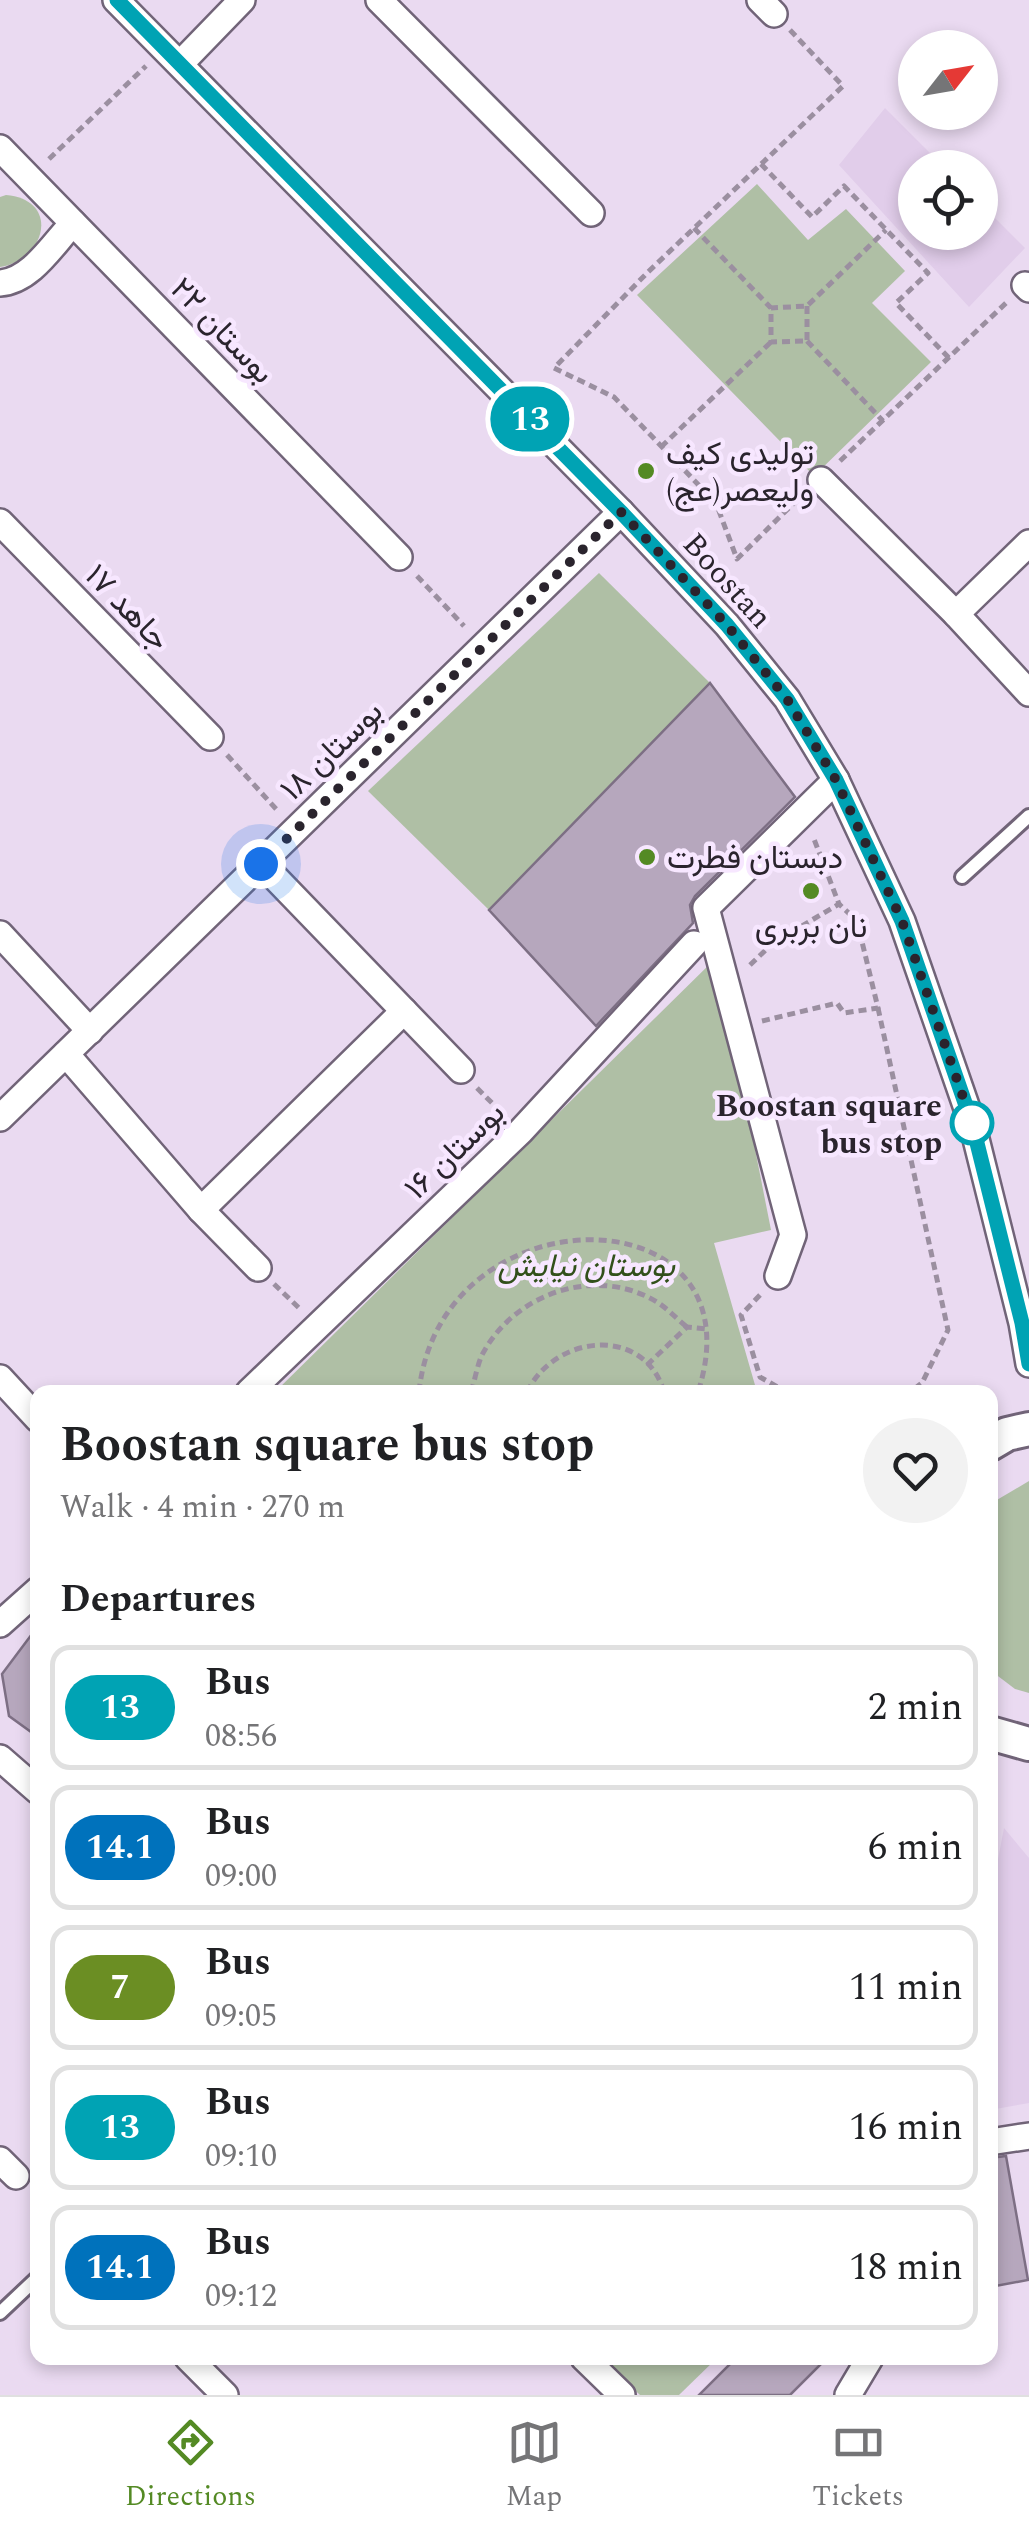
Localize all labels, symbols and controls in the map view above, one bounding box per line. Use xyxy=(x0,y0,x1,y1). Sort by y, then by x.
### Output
north arrow xyxy=(898,30,998,130)
map controls xyxy=(898,30,998,250)
button: locate xyxy=(898,150,998,250)
street label: بوستان ۲۲ xyxy=(158,266,286,396)
line badge: 13 xyxy=(485,386,575,452)
text: 13 xyxy=(510,393,550,446)
place label: تولیدی کیف ولیعصر(عج) xyxy=(666,430,814,516)
marker: تولیدی کیف ولیعصر(عج) xyxy=(635,460,657,482)
street label: Boostan xyxy=(670,522,784,640)
street label: جاهد ۱۷ xyxy=(73,553,181,663)
street label: بوستان ۱۸ xyxy=(269,689,395,813)
place label: دبستان فطرت xyxy=(667,834,843,883)
your location xyxy=(236,839,286,889)
marker: دبستان فطرت xyxy=(636,846,658,868)
marker: نان بربری xyxy=(800,880,822,902)
place label: نان بربری xyxy=(755,903,867,952)
place label: Boostan square bus stop xyxy=(716,1082,942,1168)
street label: بوستان ۱۶ xyxy=(393,1090,517,1212)
marker: Boostan square bus stop xyxy=(951,1102,993,1144)
park label: بوستان نیایش xyxy=(497,1242,676,1291)
text: Boostan square bus stop xyxy=(60,1409,594,1482)
button: heart xyxy=(863,1418,968,1523)
text: Walk · 4 min · 270 m xyxy=(60,1483,345,1532)
text: Departures xyxy=(60,1571,256,1629)
text: Bus xyxy=(205,1654,271,1712)
text: 2 min xyxy=(868,1679,963,1737)
text: 13 xyxy=(100,1681,140,1734)
text: 08:56 xyxy=(205,1712,277,1761)
text: Bus xyxy=(205,1794,271,1852)
text: 6 min xyxy=(868,1819,963,1877)
text: 14.1 xyxy=(86,1821,154,1874)
text: 09:00 xyxy=(205,1852,277,1901)
text: Bus xyxy=(205,1934,271,1992)
text: 11 min xyxy=(849,1959,963,2017)
text: 7 xyxy=(110,1961,130,2014)
text: 09:05 xyxy=(205,1992,277,2041)
text: Bus xyxy=(205,2074,271,2132)
text: 16 min xyxy=(849,2099,963,2157)
text: 13 xyxy=(100,2101,140,2154)
text: 09:10 xyxy=(205,2132,277,2181)
text: Bus xyxy=(205,2214,271,2272)
text: 18 min xyxy=(849,2239,963,2297)
text: 14.1 xyxy=(86,2241,154,2294)
text: 09:12 xyxy=(205,2272,277,2321)
tab: Directions xyxy=(125,2415,256,2518)
tab: Map xyxy=(506,2415,562,2518)
tab: Tickets xyxy=(812,2415,904,2518)

